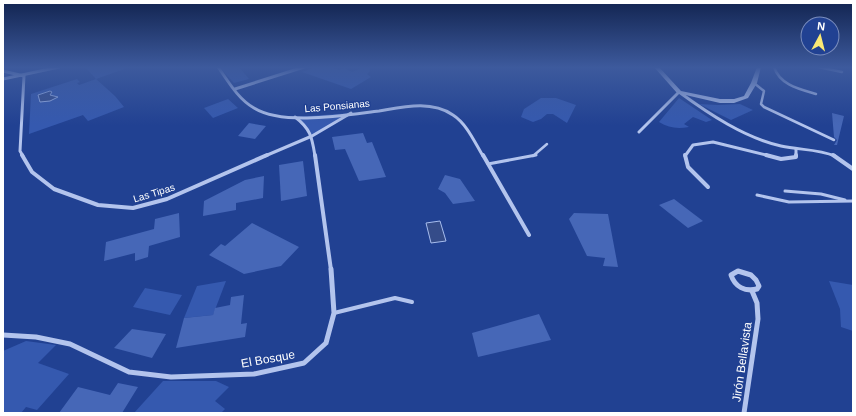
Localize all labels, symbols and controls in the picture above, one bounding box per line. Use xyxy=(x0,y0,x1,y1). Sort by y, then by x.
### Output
north arrow xyxy=(800,16,840,56)
text: N xyxy=(817,20,826,33)
street label: Las Ponsianas xyxy=(304,98,370,114)
street label: Las Tipas xyxy=(132,181,176,205)
street label: Jirón Bellavista xyxy=(729,321,755,403)
street label: El Bosque xyxy=(240,347,296,371)

